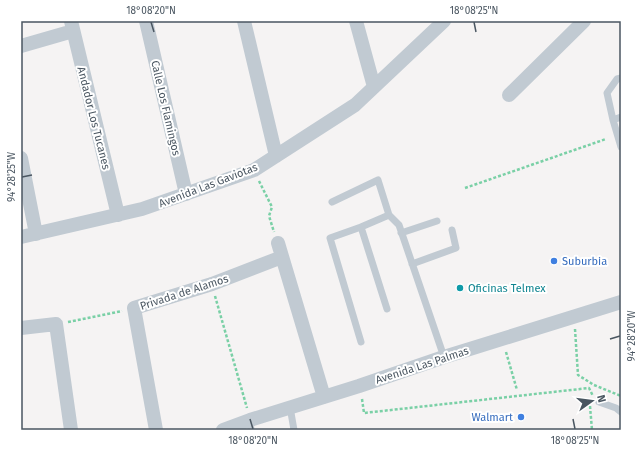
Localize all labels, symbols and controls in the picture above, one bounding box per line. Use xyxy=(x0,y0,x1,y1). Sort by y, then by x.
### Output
text: 18°08'20"N xyxy=(126,5,176,17)
text: 18°08'25"N xyxy=(450,5,498,17)
street label: Calle Los Flamingos xyxy=(148,59,183,157)
street label: Andador Los Tucanes xyxy=(74,65,113,171)
text: 94°28'25"W xyxy=(6,151,18,202)
street label: Avenida Las Gaviotas xyxy=(157,161,259,210)
place label: Suburbia xyxy=(562,255,607,268)
marker: Suburbia xyxy=(549,256,559,266)
street label: Privada de Alamos xyxy=(138,272,230,313)
place label: Oficinas Telmex xyxy=(468,282,546,295)
marker: Oficinas Telmex xyxy=(455,283,465,293)
text: 94°28'20"W xyxy=(626,310,638,361)
street label: Avenida Las Palmas xyxy=(374,344,470,387)
north arrow xyxy=(572,381,612,421)
text: N xyxy=(594,394,608,404)
place label: Walmart xyxy=(472,411,513,424)
marker: Walmart xyxy=(516,412,526,422)
text: 18°08'20"N xyxy=(228,435,278,447)
text: 18°08'25"N xyxy=(551,435,599,447)

